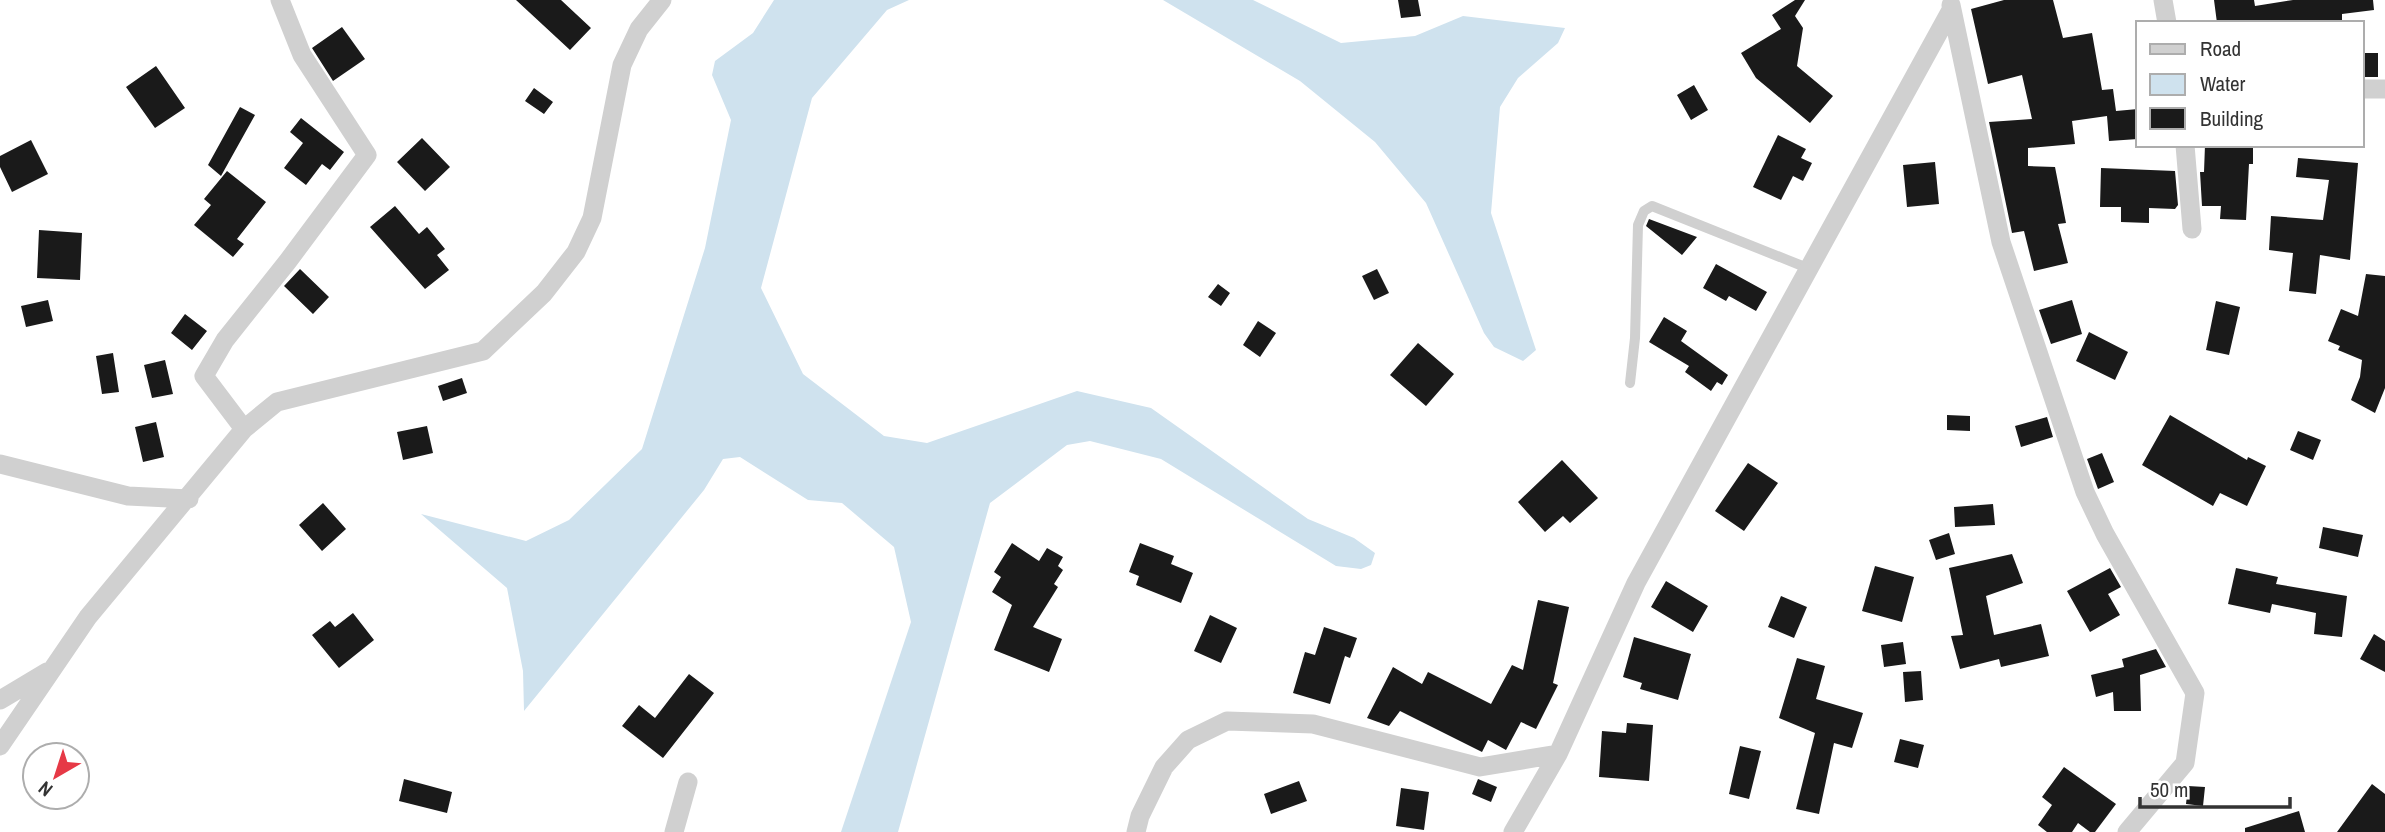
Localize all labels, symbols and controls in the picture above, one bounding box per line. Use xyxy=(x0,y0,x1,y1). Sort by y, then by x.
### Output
legend xyxy=(2136,21,2364,147)
text: Road xyxy=(2200,34,2241,63)
text: Water xyxy=(2200,69,2246,98)
text: Building xyxy=(2200,104,2264,133)
north arrow xyxy=(21,741,91,811)
scale bar xyxy=(2140,766,2290,810)
text: 50 m xyxy=(2150,775,2188,804)
text: N xyxy=(33,776,58,803)

